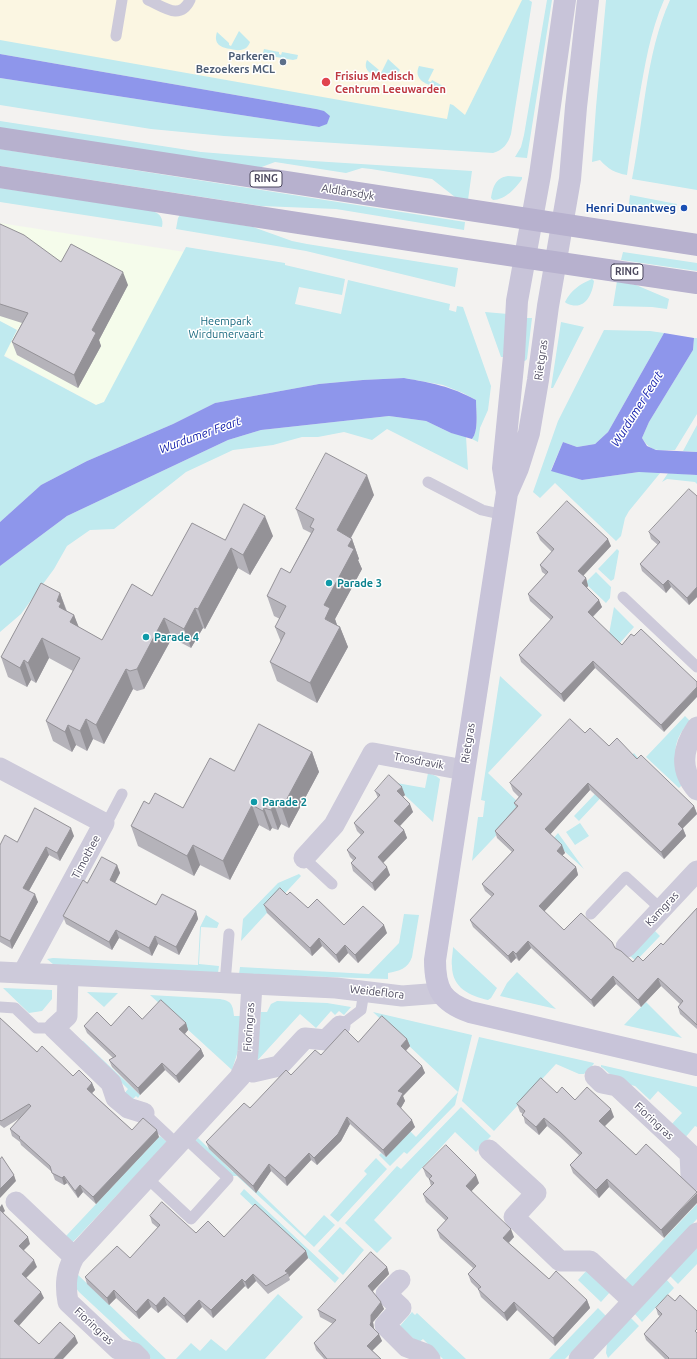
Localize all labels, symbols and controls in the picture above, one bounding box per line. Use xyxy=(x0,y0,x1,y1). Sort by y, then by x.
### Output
place label: Parkeren Bezoekers MCL xyxy=(196,49,275,75)
marker: Parkeren Bezoekers MCL xyxy=(278,57,288,67)
place label: Frisius Medisch Centrum Leeuwarden xyxy=(335,69,446,95)
marker: Frisius Medisch Centrum Leeuwarden xyxy=(320,76,332,88)
road number: RING xyxy=(250,171,282,187)
street label: Aldlânsdyk xyxy=(321,181,375,203)
place label: Henri Dunantweg xyxy=(586,201,676,215)
marker: Henri Dunantweg xyxy=(679,203,689,213)
road number: RING xyxy=(611,264,643,280)
park label: Heempark Wirdumervaart xyxy=(188,314,264,340)
street label: Rietgras xyxy=(532,339,550,381)
water label: Wurdumer Feart xyxy=(608,369,666,449)
water label: Wurdumer Feart xyxy=(157,414,243,456)
place label: Parade 3 xyxy=(337,576,382,590)
marker: Parade 3 xyxy=(324,578,334,588)
place label: Parade 4 xyxy=(154,630,199,644)
marker: Parade 4 xyxy=(141,632,151,642)
street label: Rietgras xyxy=(458,722,478,764)
street label: Trosdravik xyxy=(393,750,445,772)
place label: Parade 2 xyxy=(262,795,307,809)
marker: Parade 2 xyxy=(249,797,259,807)
street label: Timothee xyxy=(69,833,103,881)
street label: Kamgras xyxy=(643,889,681,929)
street label: Weideflora xyxy=(349,983,405,1001)
street label: Fioringras xyxy=(241,1002,257,1052)
street label: Fioringras xyxy=(632,1099,676,1143)
street label: Fioringras xyxy=(72,1304,116,1348)

